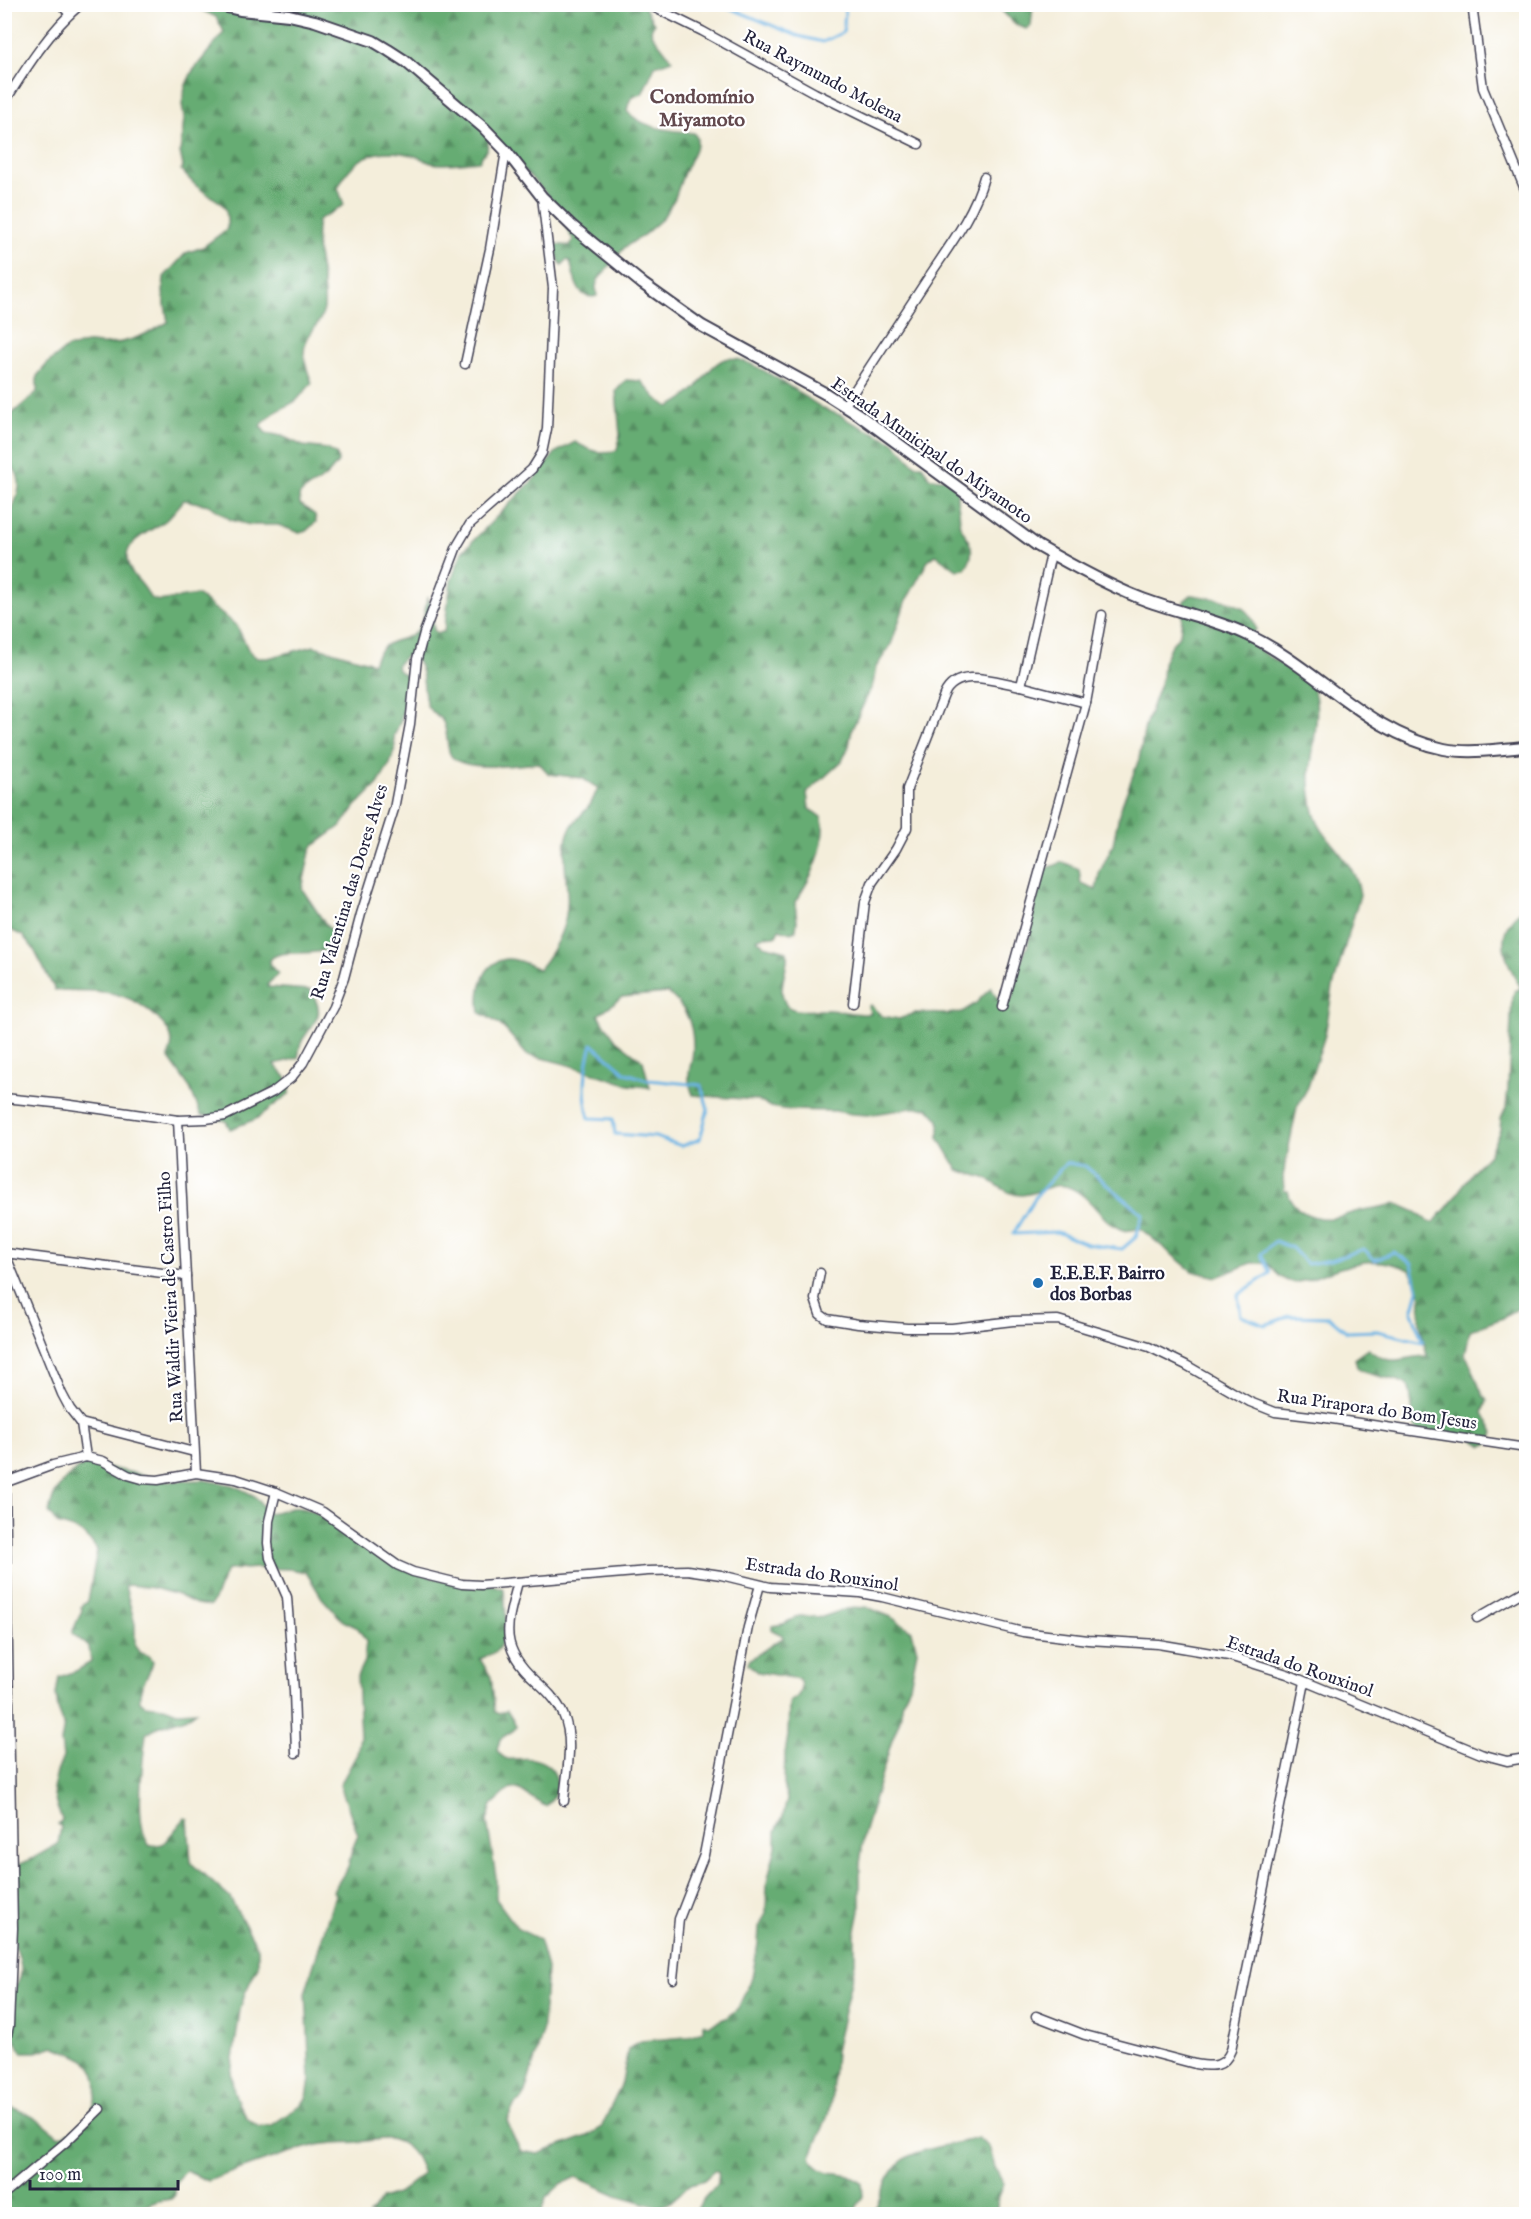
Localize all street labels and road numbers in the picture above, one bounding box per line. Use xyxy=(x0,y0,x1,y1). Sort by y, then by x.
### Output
street label: Rua Raymundo Molena xyxy=(739,26,906,129)
street label: Estrada Municipal do Miyamoto xyxy=(826,373,1037,530)
street label: Rua Valentina das Dores Alves xyxy=(307,782,394,1003)
street label: Rua Waldir Vieira de Castro Filho xyxy=(153,1170,190,1423)
street label: Rua Pirapora do Bom Jesus xyxy=(1275,1385,1478,1436)
street label: Estrada do Rouxinol xyxy=(744,1553,900,1598)
street label: Estrada do Rouxinol xyxy=(1223,1631,1376,1703)

